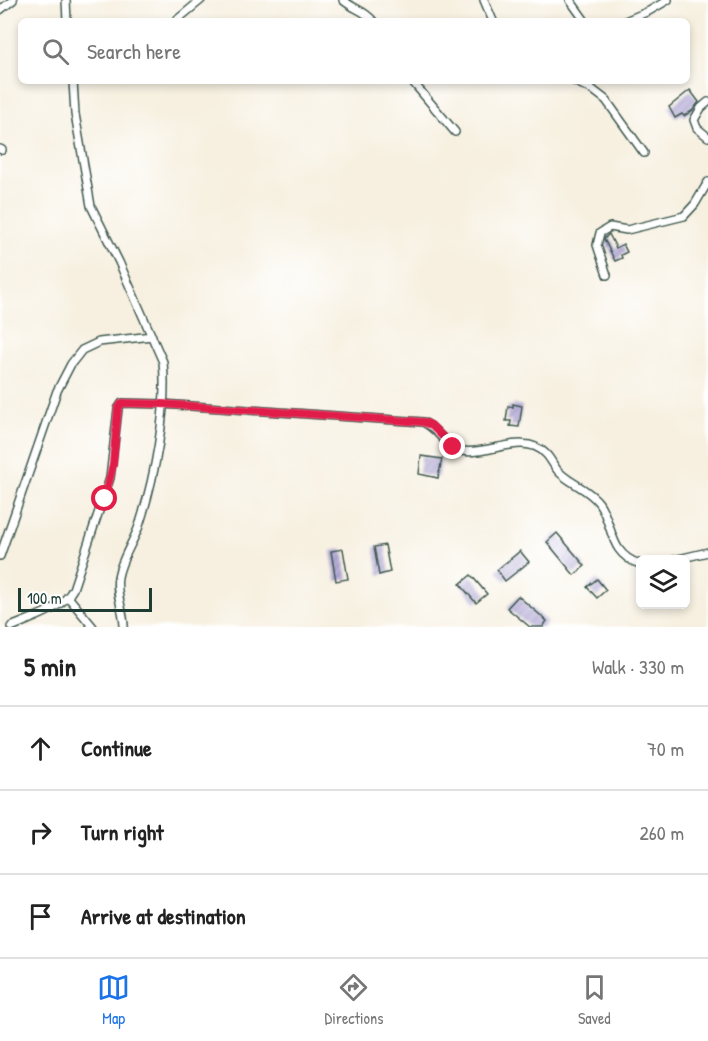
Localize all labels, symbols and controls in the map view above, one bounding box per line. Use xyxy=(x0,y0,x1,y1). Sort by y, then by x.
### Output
search box xyxy=(18,18,690,84)
icon: search xyxy=(39,35,72,68)
text: Search here xyxy=(87,36,181,66)
route end xyxy=(439,433,465,459)
route start xyxy=(91,485,117,511)
map controls xyxy=(636,555,690,609)
button: layers xyxy=(636,555,690,609)
scale bar xyxy=(18,585,152,612)
text: 100 m xyxy=(27,587,62,609)
text: 5 min xyxy=(24,649,76,684)
text: Walk · 330 m xyxy=(592,653,684,680)
icon: ahead xyxy=(24,732,57,765)
text: Continue xyxy=(81,733,152,763)
text: 70 m xyxy=(647,735,684,762)
icon: right xyxy=(24,816,57,849)
text: Turn right xyxy=(81,817,164,847)
text: 260 m xyxy=(640,819,684,846)
icon: arrive xyxy=(24,900,57,933)
text: Arrive at destination xyxy=(81,901,246,931)
tab: Map xyxy=(97,971,130,1029)
tab: Directions xyxy=(325,971,383,1029)
tab: Saved xyxy=(578,971,611,1029)

